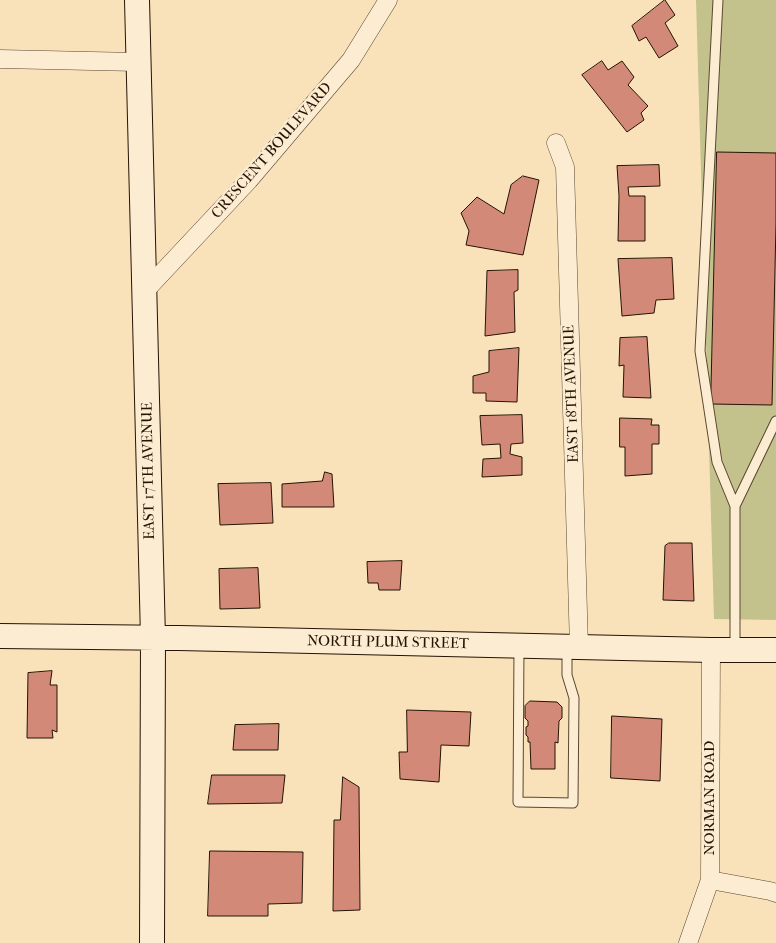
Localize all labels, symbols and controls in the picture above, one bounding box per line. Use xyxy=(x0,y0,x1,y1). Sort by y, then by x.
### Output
street label: CRESCENT BOULEVARD xyxy=(208,79,336,223)
street label: EAST 18TH AVENUE xyxy=(561,325,583,463)
street label: EAST 17TH AVENUE xyxy=(139,402,159,540)
street label: NORTH PLUM STREET xyxy=(307,633,469,653)
street label: NORMAN ROAD xyxy=(701,740,719,856)

